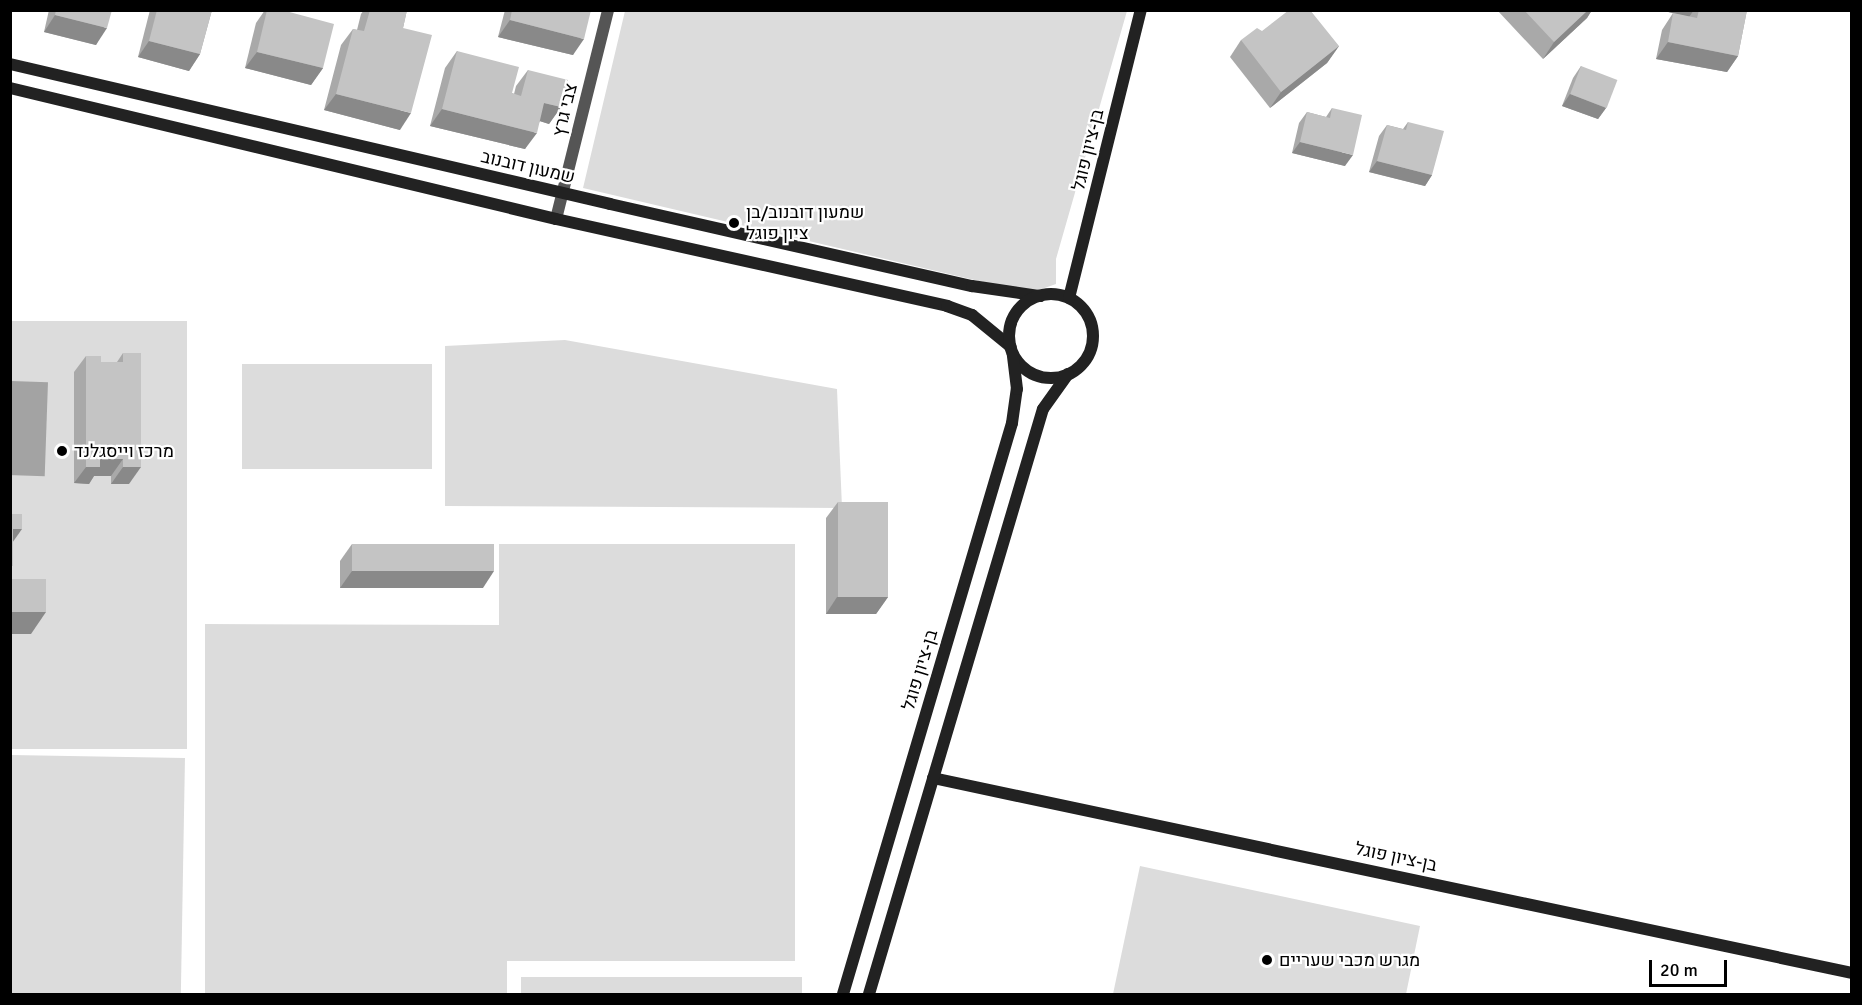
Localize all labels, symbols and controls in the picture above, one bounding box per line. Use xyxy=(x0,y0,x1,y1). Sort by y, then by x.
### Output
street label: צבי גרץ xyxy=(548,81,582,139)
street label: בן-ציון פוגל xyxy=(1067,107,1109,193)
street label: שמעון דובנוב xyxy=(479,146,577,188)
place label: שמעון דובנוב/בן ציון פוגל xyxy=(746,202,864,244)
marker: שמעון דובנוב/בן ציון פוגל xyxy=(727,216,741,230)
place label: מרכז וייסגלנד xyxy=(74,440,174,462)
marker: מרכז וייסגלנד xyxy=(55,444,69,458)
street label: בן-ציון פוגל xyxy=(897,627,943,713)
street label: בן-ציון פוגל xyxy=(1353,838,1439,876)
scale bar xyxy=(1652,948,1730,986)
place label: מגרש מכבי שעריים xyxy=(1279,949,1420,971)
marker: מגרש מכבי שעריים xyxy=(1260,953,1274,967)
text: 20 m xyxy=(1660,959,1698,981)

